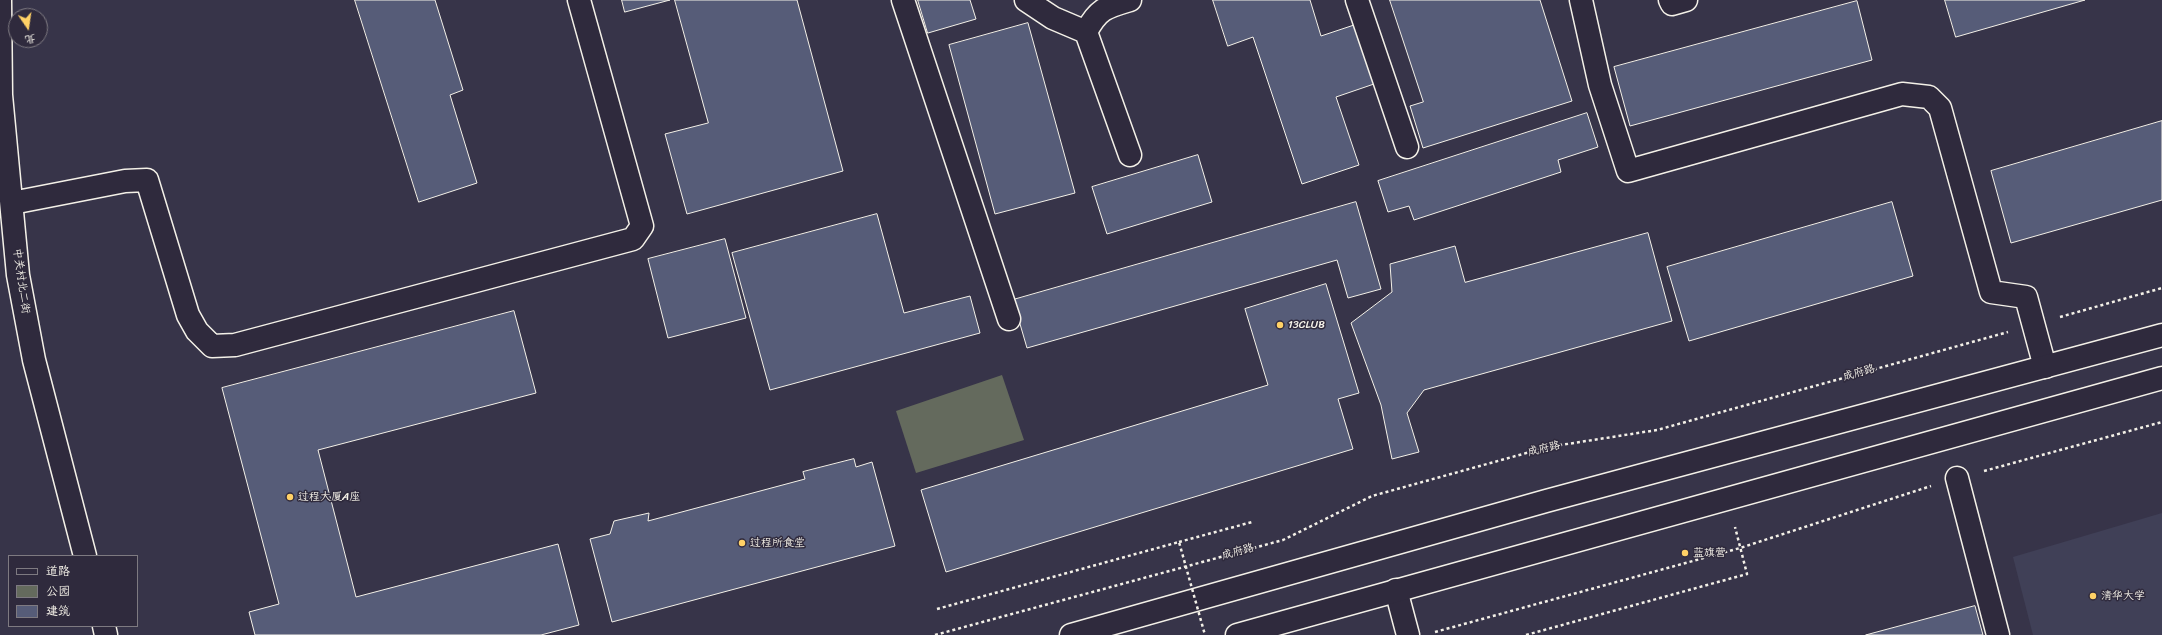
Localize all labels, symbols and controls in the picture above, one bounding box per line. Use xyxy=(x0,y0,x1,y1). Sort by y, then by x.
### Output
north arrow xyxy=(8,8,48,48)
text: 北 xyxy=(23,29,38,50)
street label: 中关村北二街 xyxy=(10,247,32,315)
place label: 13CLUB xyxy=(1288,318,1325,332)
marker: 13CLUB xyxy=(1275,320,1285,330)
street label: 成府路 xyxy=(1841,362,1877,384)
street label: 成府路 xyxy=(1526,439,1562,459)
place label: 过程大厦A座 xyxy=(298,490,360,504)
marker: 过程大厦A座 xyxy=(285,492,295,502)
place label: 过程所食堂 xyxy=(750,536,805,550)
marker: 过程所食堂 xyxy=(737,538,747,548)
street label: 成府路 xyxy=(1220,541,1256,563)
place label: 蓝旗营 xyxy=(1693,546,1726,560)
marker: 蓝旗营 xyxy=(1680,548,1690,558)
legend xyxy=(8,555,138,627)
text: 道路 xyxy=(46,560,70,582)
text: 公园 xyxy=(46,580,70,602)
place label: 清华大学 xyxy=(2101,589,2145,603)
marker: 清华大学 xyxy=(2088,591,2098,601)
text: 建筑 xyxy=(46,600,70,622)

